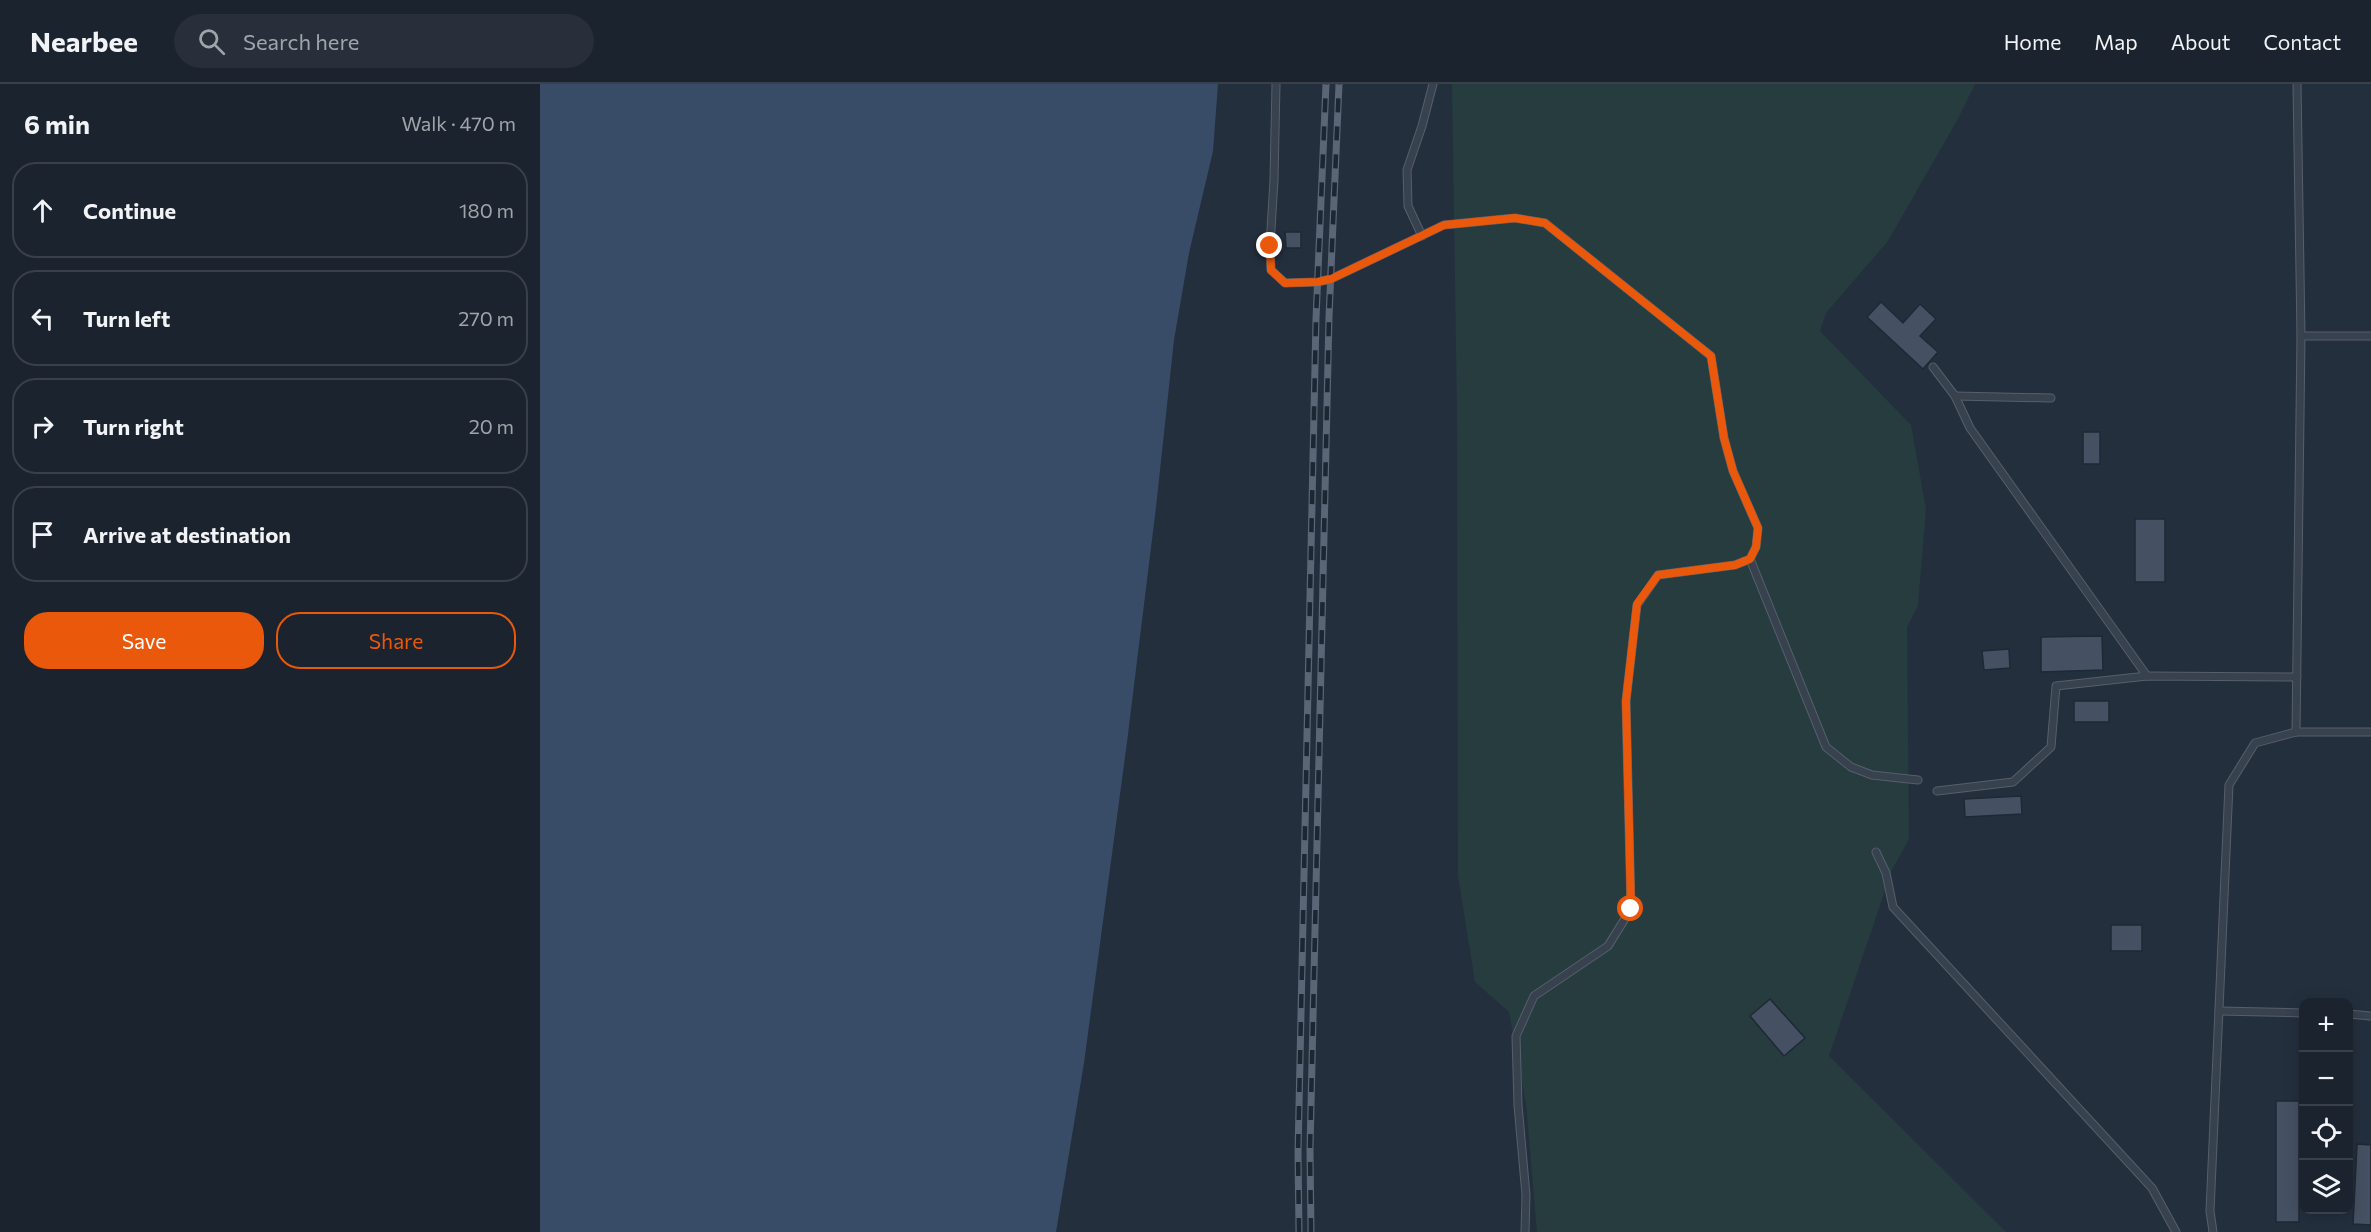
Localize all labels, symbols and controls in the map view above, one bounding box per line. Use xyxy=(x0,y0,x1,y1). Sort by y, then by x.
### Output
search box xyxy=(174,14,594,68)
text: Nearbee xyxy=(30,24,138,58)
icon: search xyxy=(195,25,228,58)
text: Search here xyxy=(243,28,359,55)
text: Home xyxy=(2004,29,2061,54)
text: Map xyxy=(2094,29,2138,54)
text: About xyxy=(2171,29,2230,54)
text: Contact xyxy=(2263,29,2341,54)
text: 6 min xyxy=(24,108,90,139)
text: Walk · 470 m xyxy=(401,111,516,135)
icon: ahead xyxy=(26,194,59,227)
text: Continue xyxy=(83,197,176,224)
text: 180 m xyxy=(459,198,514,222)
route end xyxy=(1256,232,1282,258)
icon: left xyxy=(26,302,59,335)
text: Turn left xyxy=(83,305,170,332)
text: 270 m xyxy=(458,306,514,330)
icon: right xyxy=(26,410,59,443)
text: Turn right xyxy=(83,413,184,440)
text: 20 m xyxy=(469,414,514,438)
icon: arrive xyxy=(26,518,59,551)
text: Arrive at destination xyxy=(83,521,291,548)
button: Save xyxy=(24,612,264,669)
button: Share xyxy=(276,612,516,669)
route start xyxy=(1617,895,1643,921)
map controls xyxy=(2299,998,2353,1214)
button: + xyxy=(2299,998,2353,1052)
button: − xyxy=(2299,1052,2353,1106)
button: locate xyxy=(2299,1106,2353,1160)
button: layers xyxy=(2299,1160,2353,1214)

